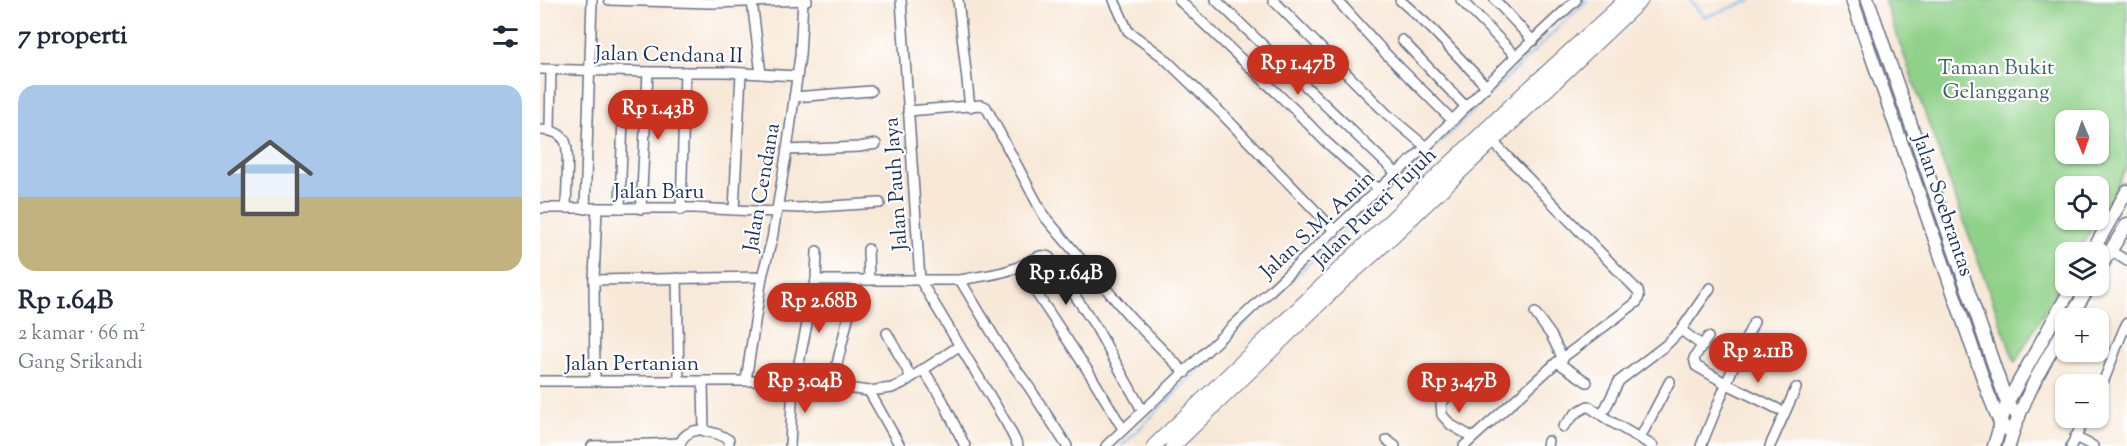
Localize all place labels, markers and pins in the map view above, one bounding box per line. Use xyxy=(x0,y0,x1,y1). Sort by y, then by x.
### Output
pin: Rp 1.47B xyxy=(1236,45,1360,96)
pin: Rp 1.43B xyxy=(596,90,720,141)
pin: Rp 1.64B xyxy=(1004,255,1128,306)
pin: Rp 2.68B xyxy=(757,283,881,334)
pin: Rp 2.11B xyxy=(1696,333,1820,384)
pin: Rp 3.04B xyxy=(743,363,867,414)
pin: Rp 3.47B xyxy=(1397,363,1521,414)

